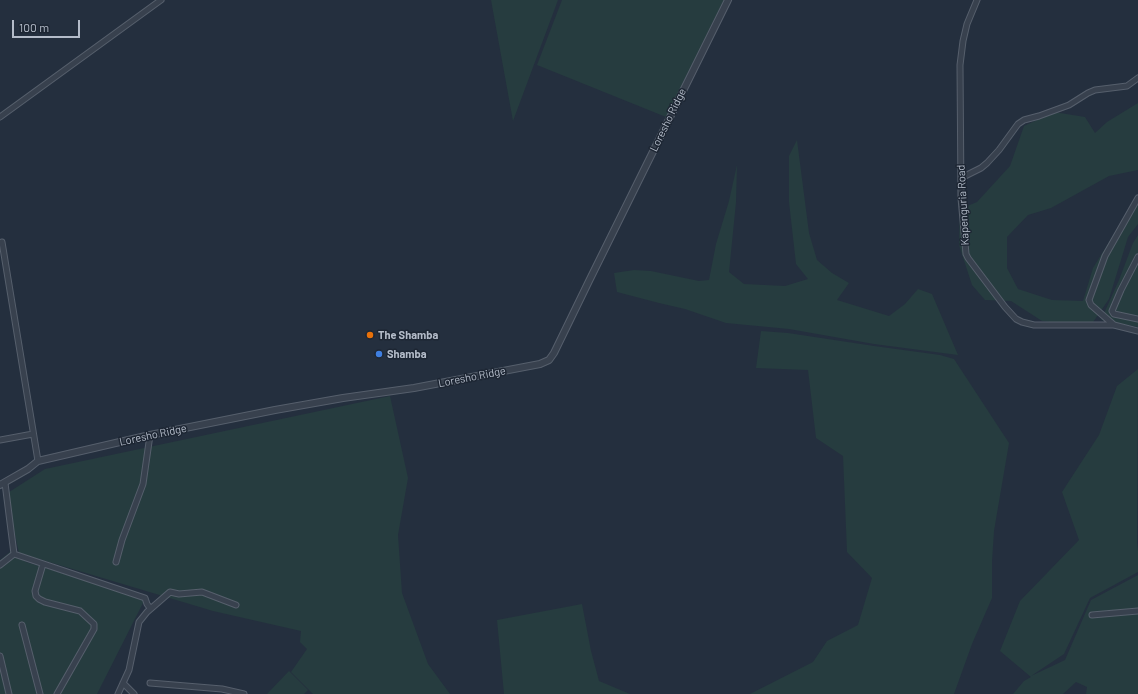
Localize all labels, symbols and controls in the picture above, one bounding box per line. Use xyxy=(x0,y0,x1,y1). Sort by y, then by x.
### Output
scale bar xyxy=(14,12,82,38)
text: 100 m xyxy=(19,20,49,34)
street label: Loresho Ridge xyxy=(647,86,689,154)
street label: Kapenguria Road xyxy=(954,164,972,246)
place label: The Shamba xyxy=(378,328,438,342)
marker: The Shamba xyxy=(365,330,375,340)
place label: Shamba xyxy=(387,347,427,361)
marker: Shamba xyxy=(374,349,384,359)
street label: Loresho Ridge xyxy=(437,364,507,390)
street label: Loresho Ridge xyxy=(118,421,188,449)

